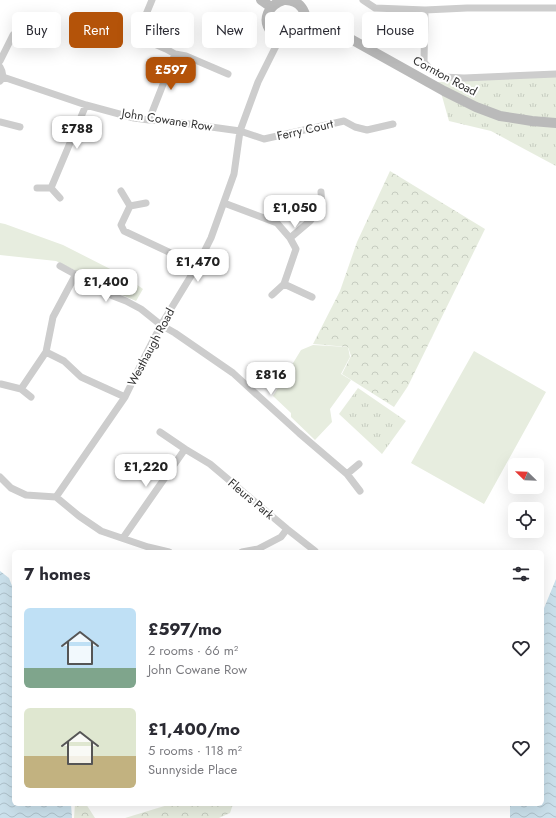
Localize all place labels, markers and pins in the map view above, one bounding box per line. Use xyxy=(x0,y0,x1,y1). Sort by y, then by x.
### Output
pin: £597 xyxy=(147,57,195,91)
pin: £788 xyxy=(53,116,101,150)
pin: £1,050 xyxy=(262,195,328,229)
pin: £1,470 xyxy=(165,249,231,283)
pin: £1,400 xyxy=(73,269,139,303)
pin: £816 xyxy=(247,362,295,396)
pin: £1,220 xyxy=(113,454,179,488)

